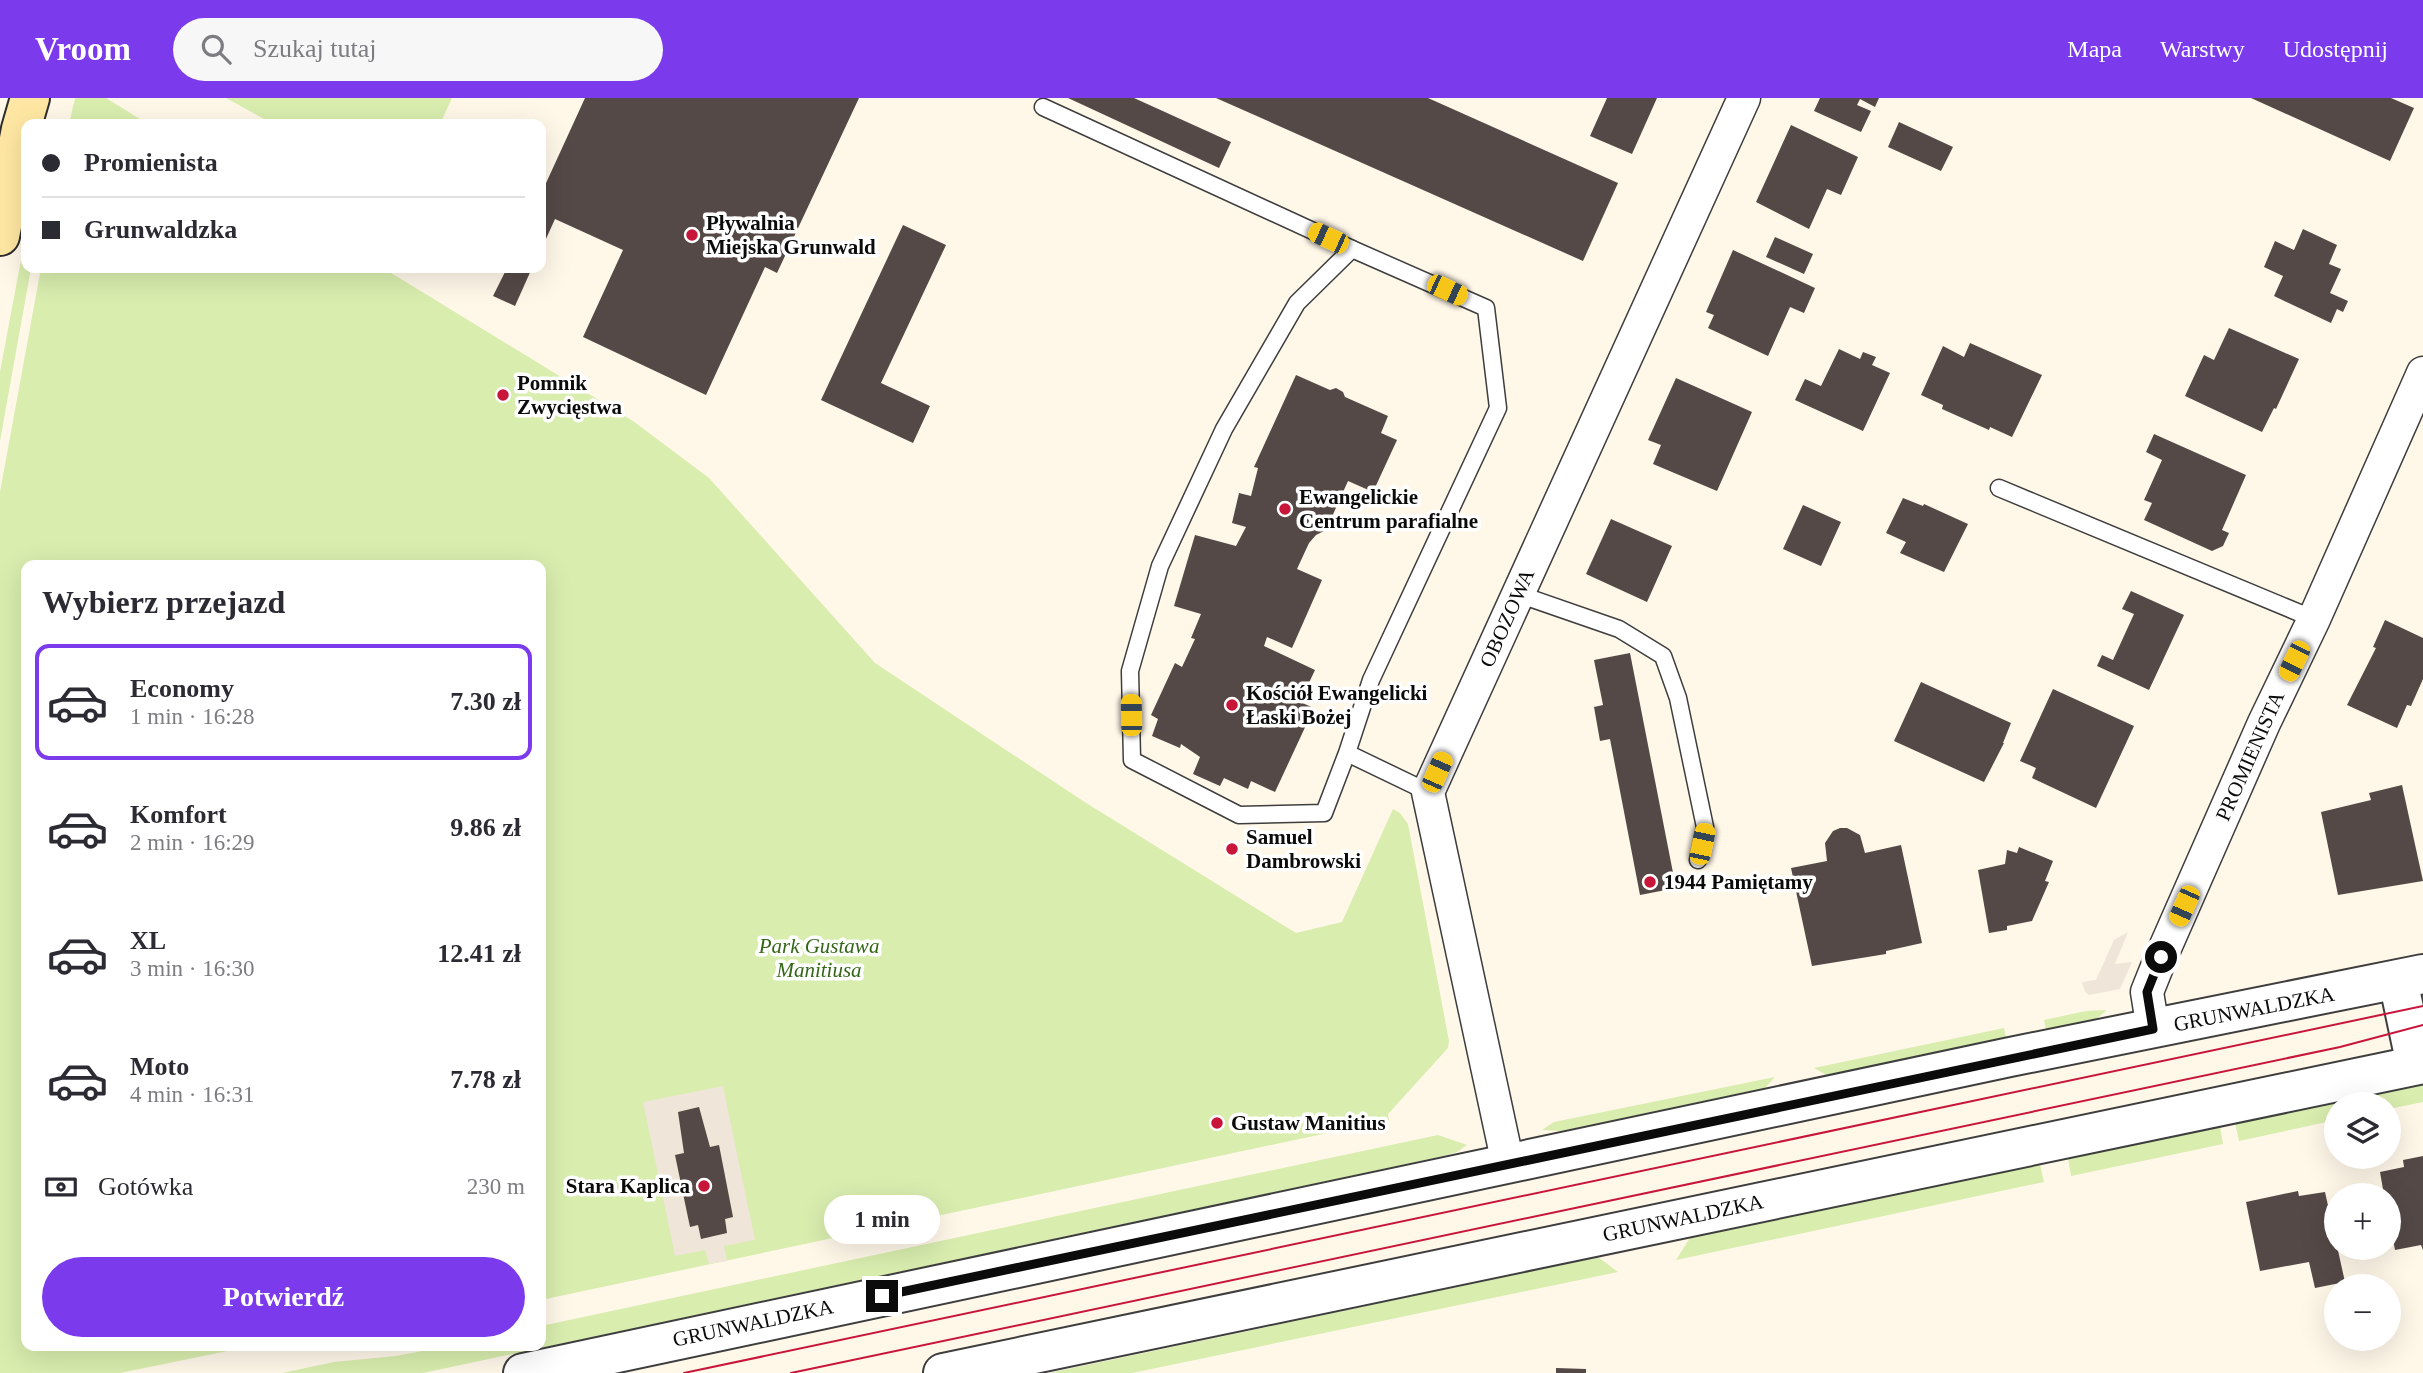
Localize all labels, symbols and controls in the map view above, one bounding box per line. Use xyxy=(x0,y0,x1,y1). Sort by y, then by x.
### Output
search box xyxy=(173,18,663,81)
icon: search xyxy=(197,30,235,68)
text: Vroom xyxy=(35,31,131,67)
text: Szukaj tutaj xyxy=(253,34,376,63)
text: Mapa xyxy=(2067,36,2122,62)
text: Warstwy xyxy=(2160,36,2245,62)
text: Udostępnij xyxy=(2283,36,2388,62)
text: Promienista xyxy=(84,148,218,177)
place label: Pływalnia Miejska Grunwald xyxy=(706,211,876,259)
text: Grunwaldzka xyxy=(84,215,237,244)
car xyxy=(1305,220,1352,256)
marker: Pływalnia Miejska Grunwald xyxy=(684,227,700,243)
car xyxy=(1424,272,1471,308)
place label: Pomnik Zwycięstwa xyxy=(517,371,622,419)
marker: Pomnik Zwycięstwa xyxy=(495,387,511,403)
place label: Ewangelickie Centrum parafialne xyxy=(1299,485,1478,533)
marker: Ewangelickie Centrum parafialne xyxy=(1277,501,1293,517)
street label: OBOZOWA xyxy=(1475,564,1540,671)
text: Wybierz przejazd xyxy=(42,584,285,620)
car xyxy=(2276,638,2313,684)
icon: car xyxy=(46,671,109,734)
text: Economy xyxy=(130,674,234,703)
place label: Kościół Ewangelicki Łaski Bożej xyxy=(1246,681,1428,729)
text: 7.30 zł xyxy=(450,687,521,716)
street label: PROMIENISTA xyxy=(2211,687,2290,825)
car xyxy=(1121,694,1142,736)
marker: Kościół Ewangelicki Łaski Bożej xyxy=(1224,697,1240,713)
text: 1 min · 16:28 xyxy=(130,704,255,729)
car xyxy=(1419,749,1456,795)
icon: car xyxy=(46,797,109,860)
text: Komfort xyxy=(130,800,227,829)
text: 9.86 zł xyxy=(450,813,521,842)
car xyxy=(1688,821,1717,867)
place label: Samuel Dambrowski xyxy=(1246,825,1361,873)
text: 2 min · 16:29 xyxy=(130,830,255,855)
marker: Samuel Dambrowski xyxy=(1224,841,1240,857)
place label: 1944 Pamiętamy xyxy=(1664,870,1813,894)
marker: 1944 Pamiętamy xyxy=(1642,874,1658,890)
car xyxy=(2166,883,2203,929)
icon: car xyxy=(46,923,109,986)
text: XL xyxy=(130,926,166,955)
park label: Park Gustawa Manitiusa xyxy=(758,934,879,982)
text: 12.41 zł xyxy=(437,939,521,968)
route start xyxy=(2145,941,2177,973)
text: 3 min · 16:30 xyxy=(130,956,255,981)
street label: GRUNWALDZKA xyxy=(2172,981,2337,1036)
icon: car xyxy=(46,1049,109,1112)
text: Moto xyxy=(130,1052,189,1081)
text: 7.78 zł xyxy=(450,1065,521,1094)
text: 4 min · 16:31 xyxy=(130,1082,255,1107)
map controls xyxy=(2324,1092,2401,1351)
button: layers xyxy=(2324,1092,2401,1169)
place label: Gustaw Manitius xyxy=(1231,1111,1386,1135)
marker: Gustaw Manitius xyxy=(1209,1115,1225,1131)
icon: cash xyxy=(42,1168,80,1206)
text: Gotówka xyxy=(98,1172,193,1201)
text: 230 m xyxy=(467,1174,525,1199)
place label: Stara Kaplica xyxy=(566,1174,690,1198)
marker: Stara Kaplica xyxy=(696,1178,712,1194)
button: + xyxy=(2324,1183,2401,1260)
street label: GRUNWALDZKA xyxy=(1601,1189,1766,1247)
callout: 1 min xyxy=(824,1194,940,1244)
text: 1 min xyxy=(854,1207,910,1232)
button: Potwierdź xyxy=(42,1257,525,1337)
button: − xyxy=(2324,1274,2401,1351)
route end xyxy=(866,1280,898,1312)
street label: GRUNWALDZKA xyxy=(671,1294,836,1352)

